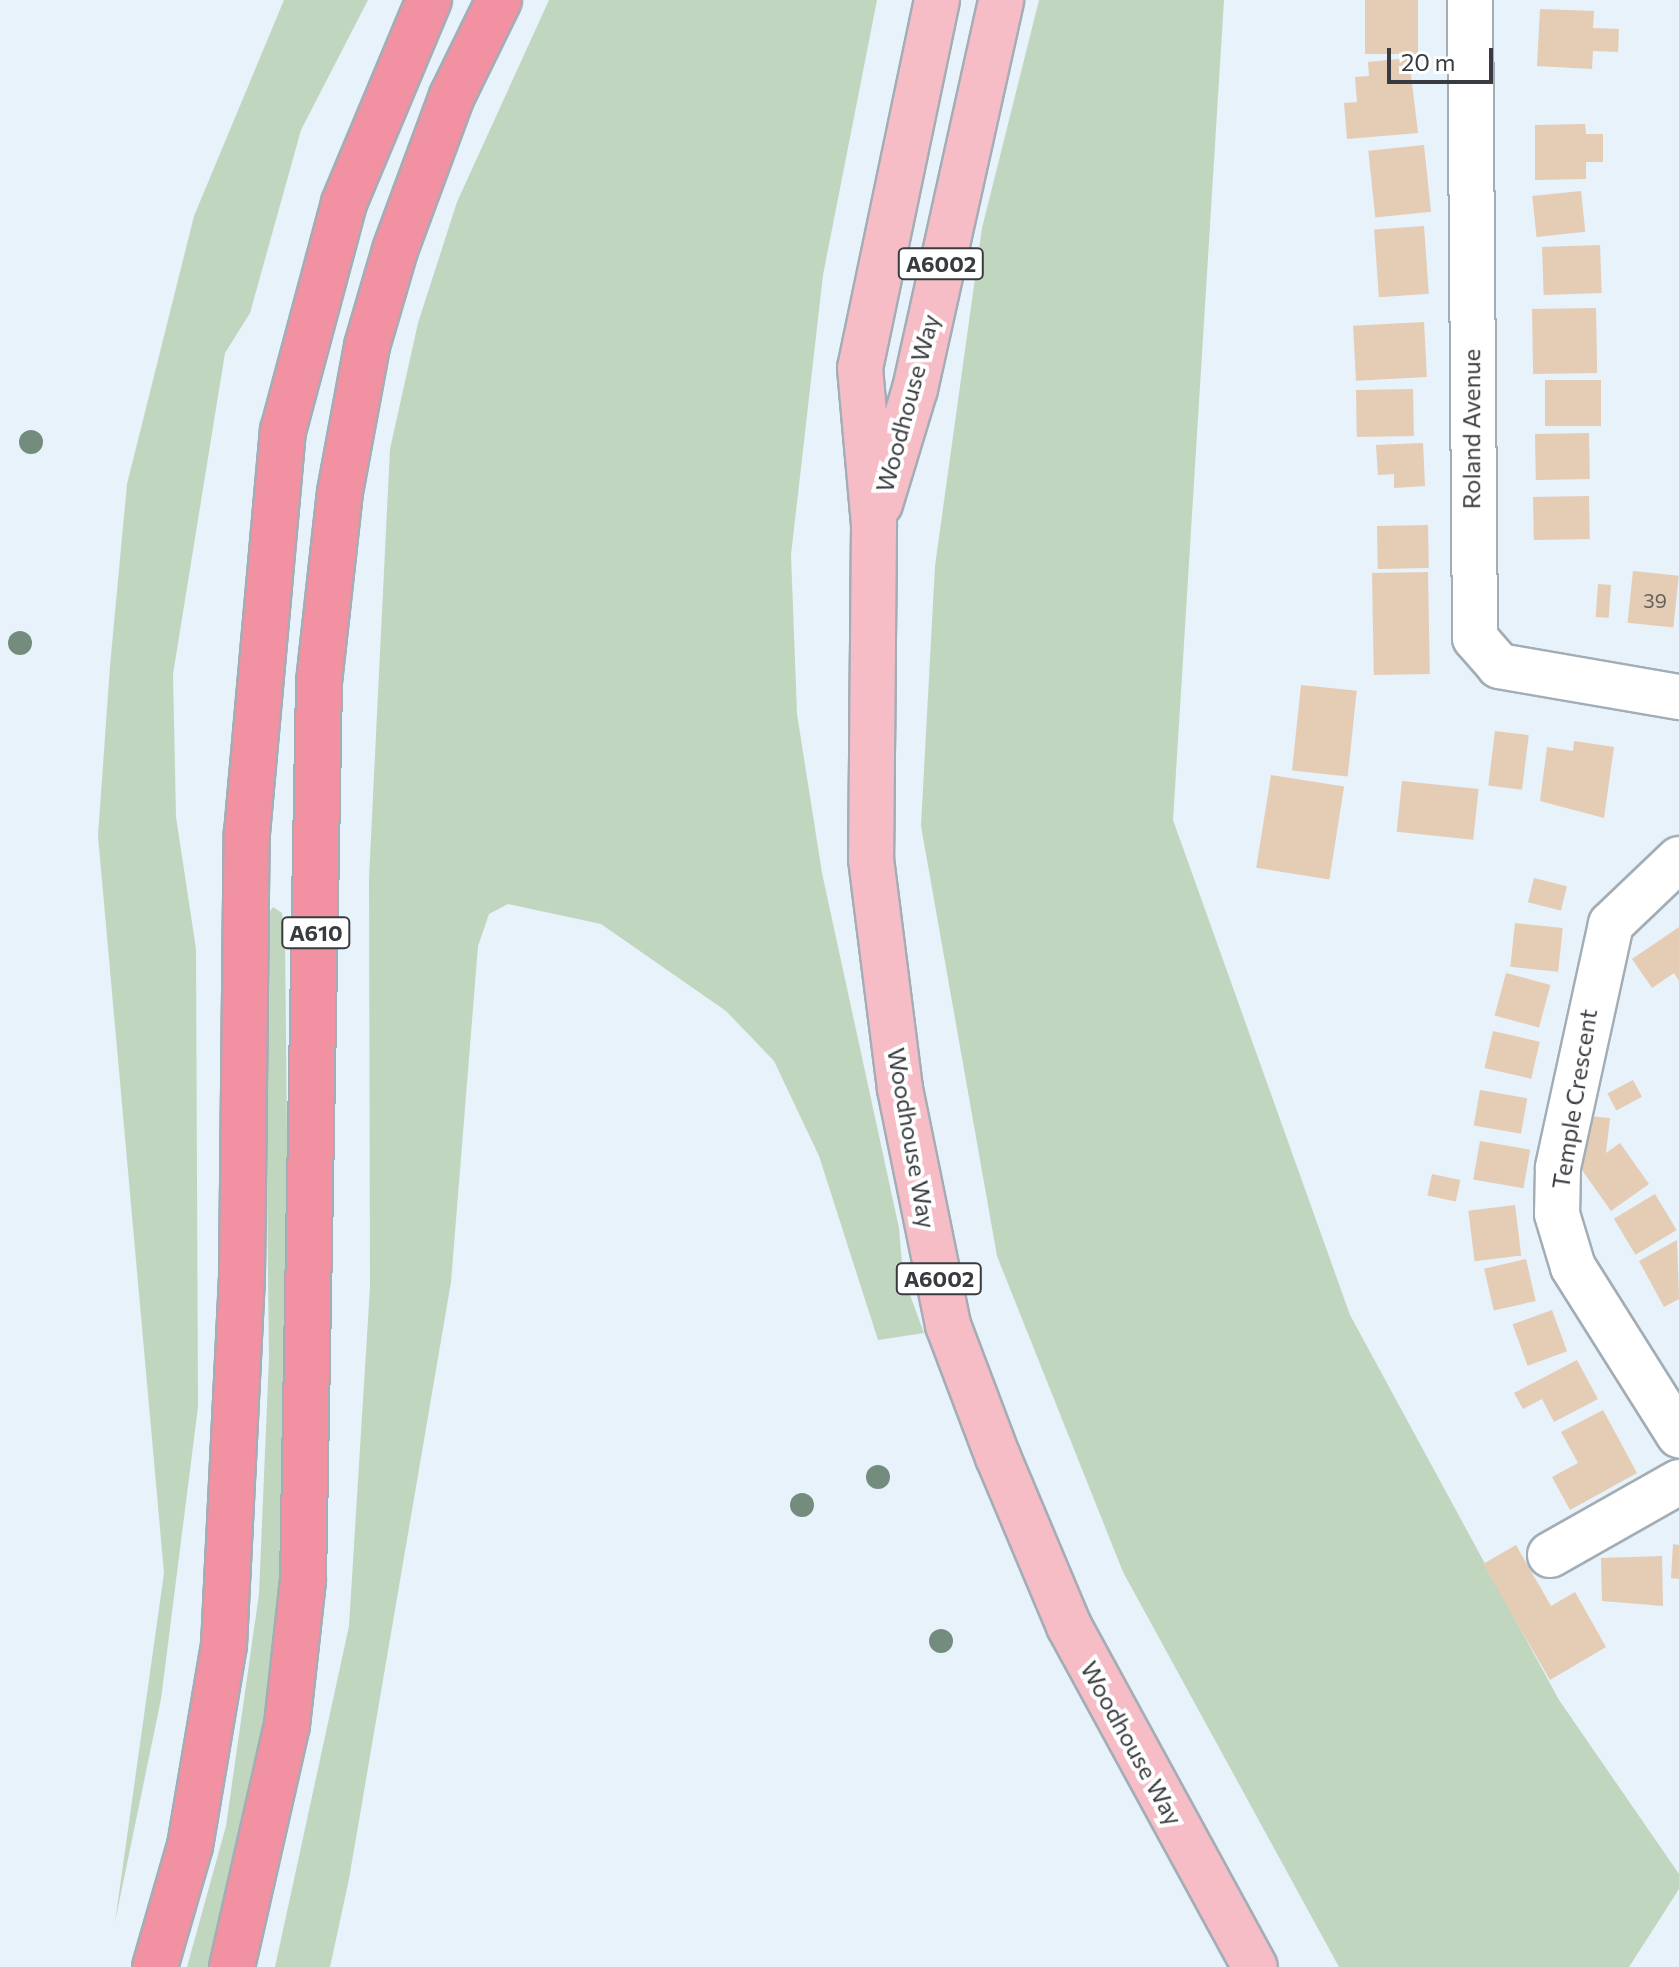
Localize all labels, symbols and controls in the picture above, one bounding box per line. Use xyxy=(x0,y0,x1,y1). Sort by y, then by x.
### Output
scale bar xyxy=(1391,32,1497,82)
text: 20 m xyxy=(1401,47,1455,76)
road number: A6002 xyxy=(897,246,985,282)
street label: Woodhouse Way xyxy=(869,311,945,495)
street label: Roland Avenue xyxy=(1457,349,1485,509)
house number: 39 xyxy=(1643,588,1667,612)
road number: A610 xyxy=(280,915,352,951)
street label: Temple Crescent xyxy=(1546,1007,1602,1191)
street label: Woodhouse Way xyxy=(882,1045,942,1231)
road number: A6002 xyxy=(895,1261,983,1297)
street label: Woodhouse Way xyxy=(1075,1656,1189,1830)

